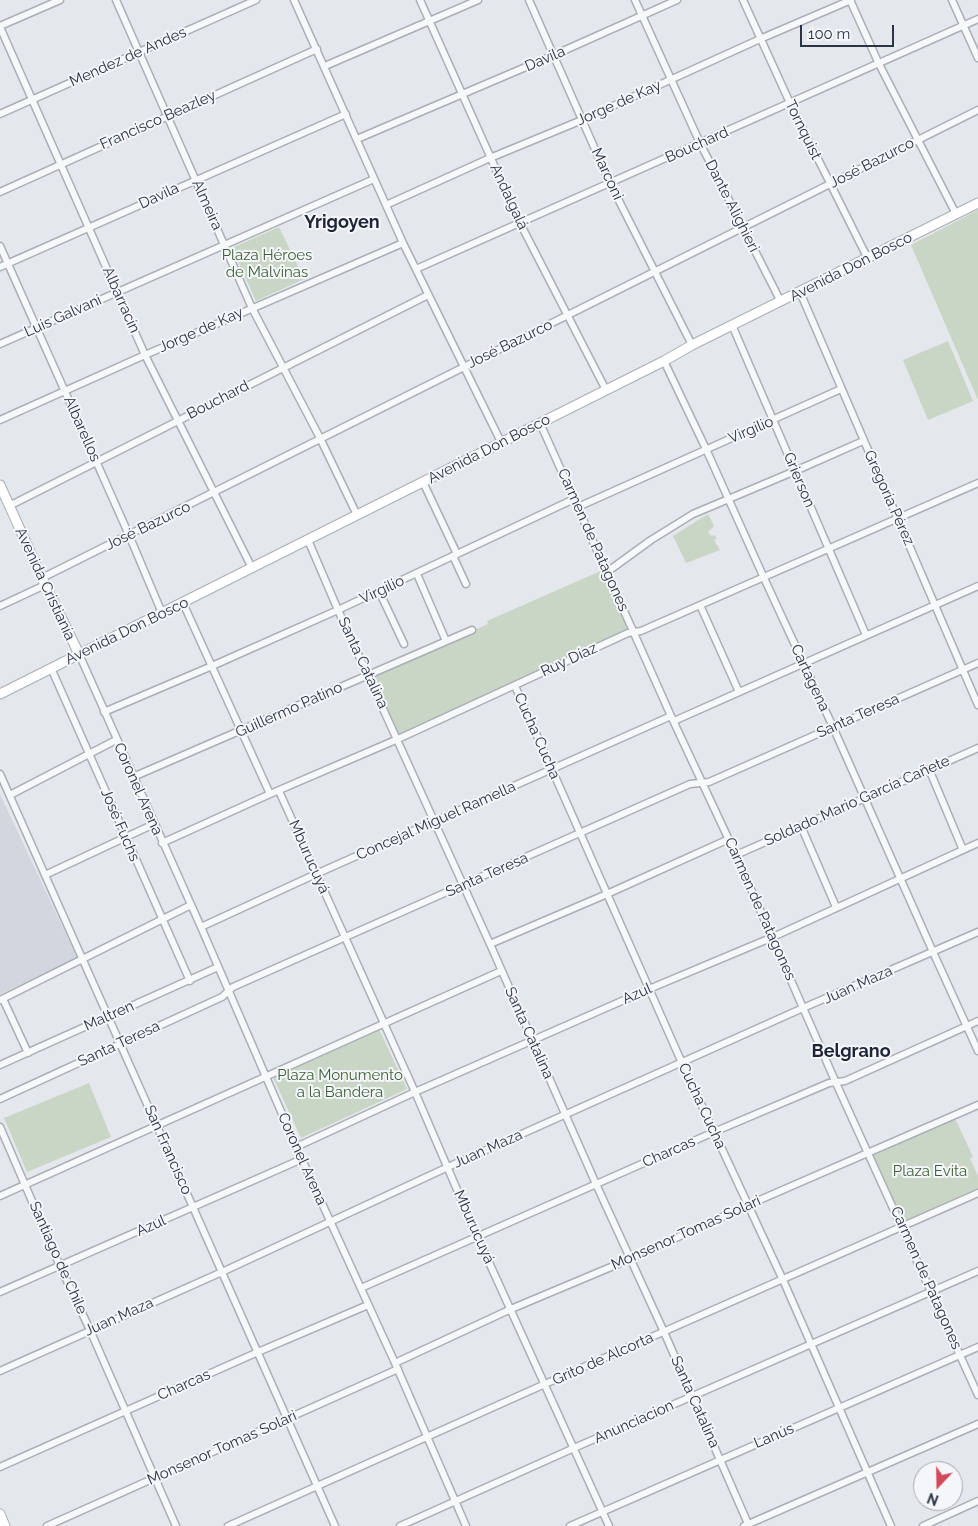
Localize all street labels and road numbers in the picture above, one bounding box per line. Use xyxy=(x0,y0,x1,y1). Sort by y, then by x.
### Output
street label: Mendez de Andes xyxy=(67,23,189,91)
street label: Davila xyxy=(522,42,568,76)
street label: Jorge de Kay xyxy=(574,76,664,130)
street label: Francisco Beazley xyxy=(97,86,219,154)
street label: Tornquist xyxy=(781,97,825,163)
street label: Bouchard xyxy=(663,123,731,167)
street label: José Bazurco xyxy=(827,134,917,192)
street label: Marconi xyxy=(587,145,627,203)
street label: Dante Alighieri xyxy=(701,157,763,255)
street label: Andalgalá xyxy=(486,161,532,233)
street label: Almeira xyxy=(188,177,226,233)
street label: Davila xyxy=(136,179,182,213)
street label: Avenida Don Bosco xyxy=(787,228,915,306)
street label: Albarracín xyxy=(98,264,144,336)
street label: Luis Galvani xyxy=(22,291,104,341)
street label: Jorge de Kay xyxy=(156,303,246,357)
street label: José Bazurco xyxy=(465,316,555,372)
street label: Bouchard xyxy=(184,377,252,423)
street label: Albarellos xyxy=(60,393,104,465)
street label: Avenida Don Bosco xyxy=(425,410,553,488)
street label: Virgilio xyxy=(726,412,776,448)
street label: Gregoria Pérez xyxy=(860,448,918,548)
street label: Grierson xyxy=(779,450,819,510)
street label: Carmen de Patagones xyxy=(553,466,633,614)
street label: José Bazurco xyxy=(103,498,193,554)
street label: Avenida Cristianía xyxy=(11,525,79,643)
street label: Virgilio xyxy=(357,572,407,608)
street label: Avenida Don Bosco xyxy=(62,593,192,669)
street label: Santa Catalina xyxy=(334,614,392,712)
street label: Ruy Díaz xyxy=(538,639,600,681)
street label: Cartagena xyxy=(787,642,833,714)
street label: Guillermo Patino xyxy=(233,678,345,742)
street label: Cucha Cucha xyxy=(510,690,564,782)
street label: Santa Teresa xyxy=(814,690,902,742)
street label: Coronel Arena xyxy=(110,740,166,838)
street label: Soldado Mario García Cañete xyxy=(761,752,953,850)
street label: Concejal Miguel Ramella xyxy=(354,778,518,864)
street label: José Fuchs xyxy=(97,786,143,864)
street label: Mburucuyá xyxy=(285,817,333,897)
street label: Carmen de Patagones xyxy=(720,835,800,983)
street label: Santa Teresa xyxy=(443,849,531,901)
street label: Juan Maza xyxy=(821,962,895,1008)
street label: Azul xyxy=(619,980,655,1008)
street label: Santa Catalina xyxy=(501,984,557,1082)
street label: Maltren xyxy=(81,997,137,1035)
street label: Santa Teresa xyxy=(75,1017,163,1071)
street label: Cucha Cucha xyxy=(674,1060,730,1152)
street label: San Francisco xyxy=(140,1102,196,1198)
street label: Coronel Arena xyxy=(274,1110,330,1208)
street label: Juan Maza xyxy=(451,1126,525,1172)
street label: Charcas xyxy=(640,1132,698,1172)
street label: Mburucuyá xyxy=(450,1187,498,1267)
street label: Monsenor Tomas Solari xyxy=(608,1192,764,1274)
street label: Santiago de Chile xyxy=(25,1199,91,1317)
street label: Carmen de Patagones xyxy=(886,1204,966,1352)
street label: Azul xyxy=(133,1212,169,1240)
street label: Juan Maza xyxy=(82,1294,156,1340)
street label: Grito de Alcorta xyxy=(550,1329,656,1389)
street label: Santa Catalina xyxy=(667,1353,723,1451)
street label: Charcas xyxy=(155,1365,213,1405)
street label: Anunciacion xyxy=(591,1396,677,1448)
street label: Monsenor Tomas Solari xyxy=(144,1407,300,1489)
street label: Lanús xyxy=(751,1420,797,1452)

